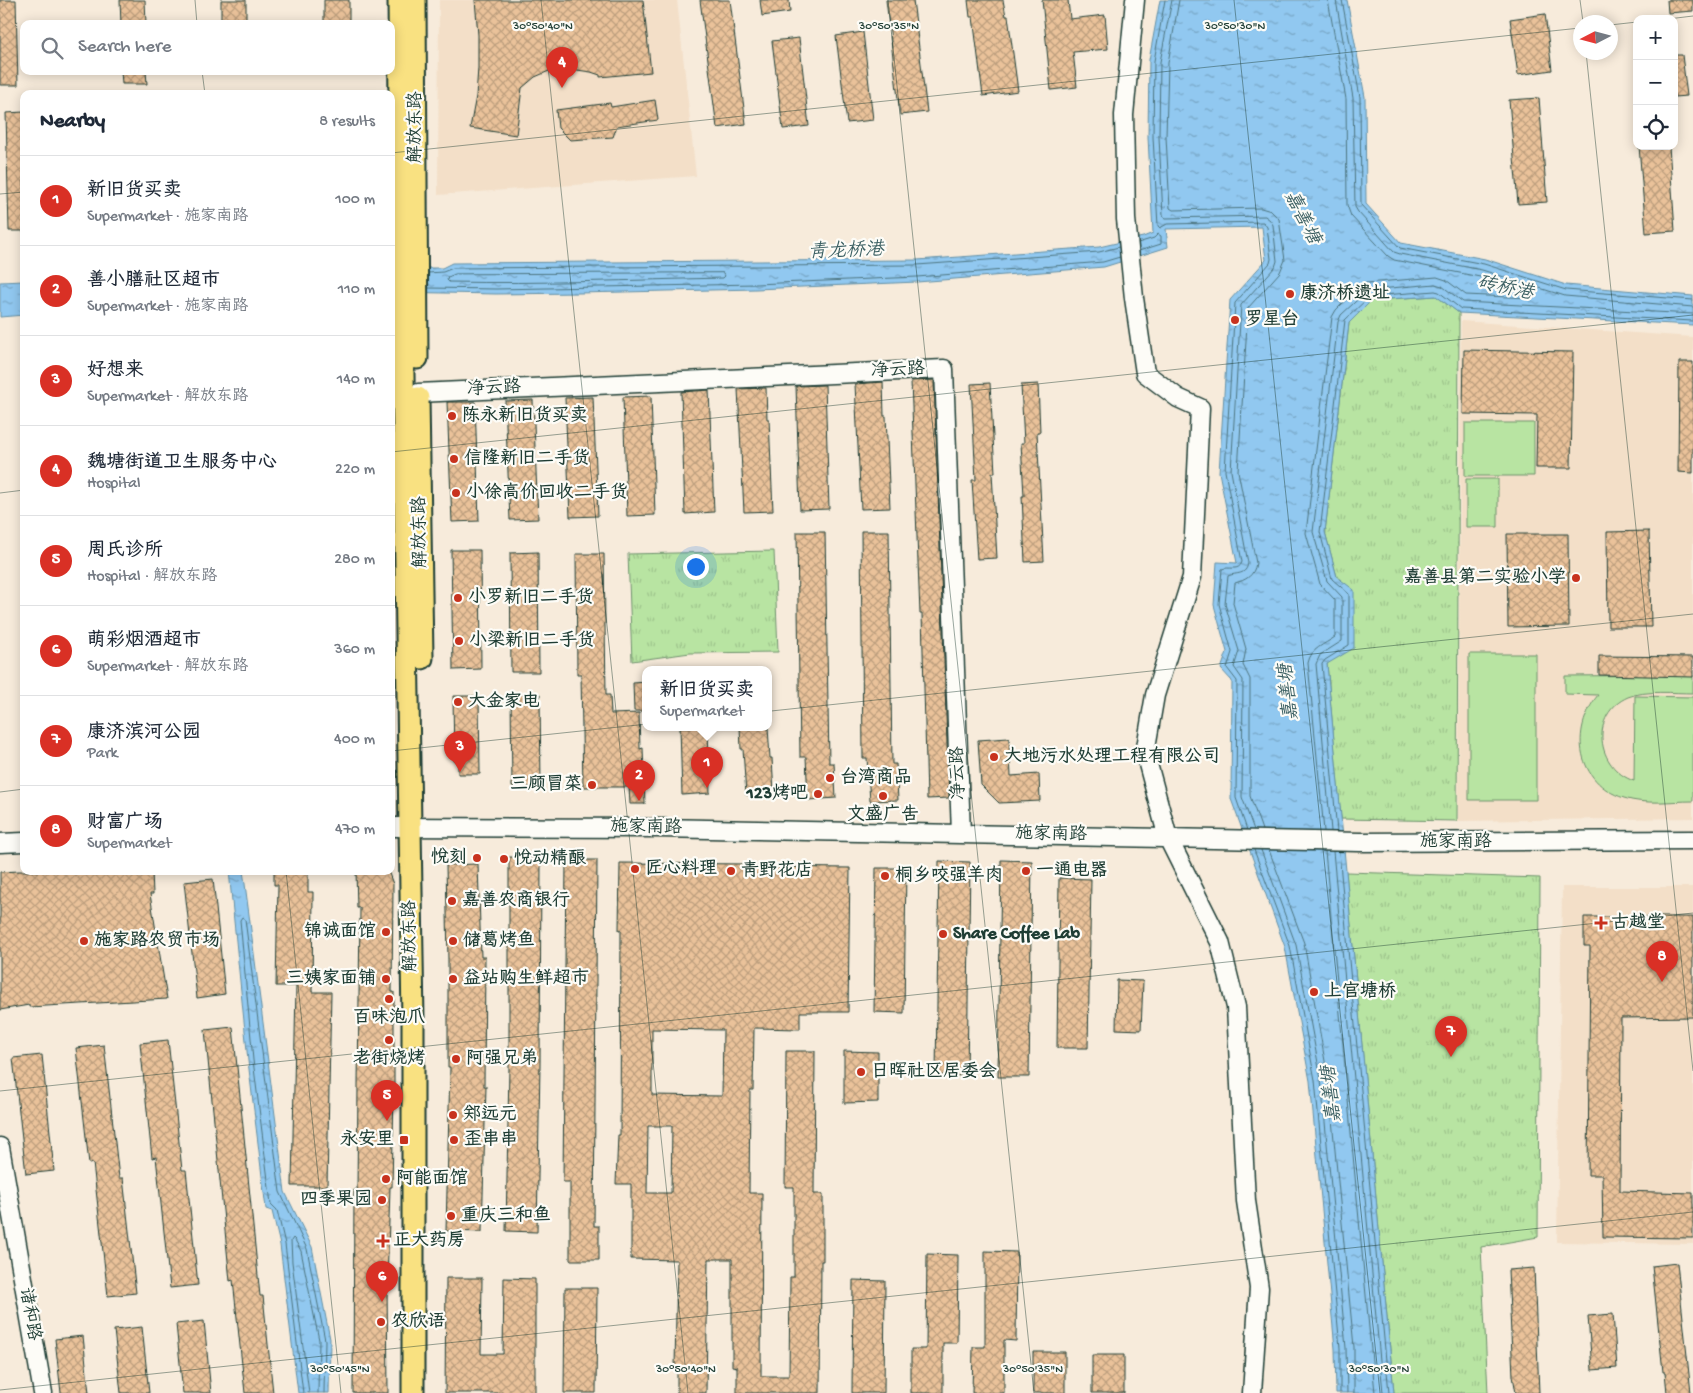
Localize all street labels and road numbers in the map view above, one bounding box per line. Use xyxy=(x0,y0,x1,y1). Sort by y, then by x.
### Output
street label: 解放东路 xyxy=(405,91,427,163)
street label: 净云路 xyxy=(870,358,926,383)
street label: 净云路 xyxy=(466,376,522,401)
street label: 解放东路 xyxy=(409,496,432,568)
street label: 净云路 xyxy=(947,746,970,800)
street label: 施家南路 xyxy=(610,816,682,839)
street label: 施家南路 xyxy=(1015,823,1087,846)
street label: 施家南路 xyxy=(1420,831,1492,853)
street label: 解放东路 xyxy=(399,900,422,972)
street label: 诸和路 xyxy=(14,1285,45,1342)

